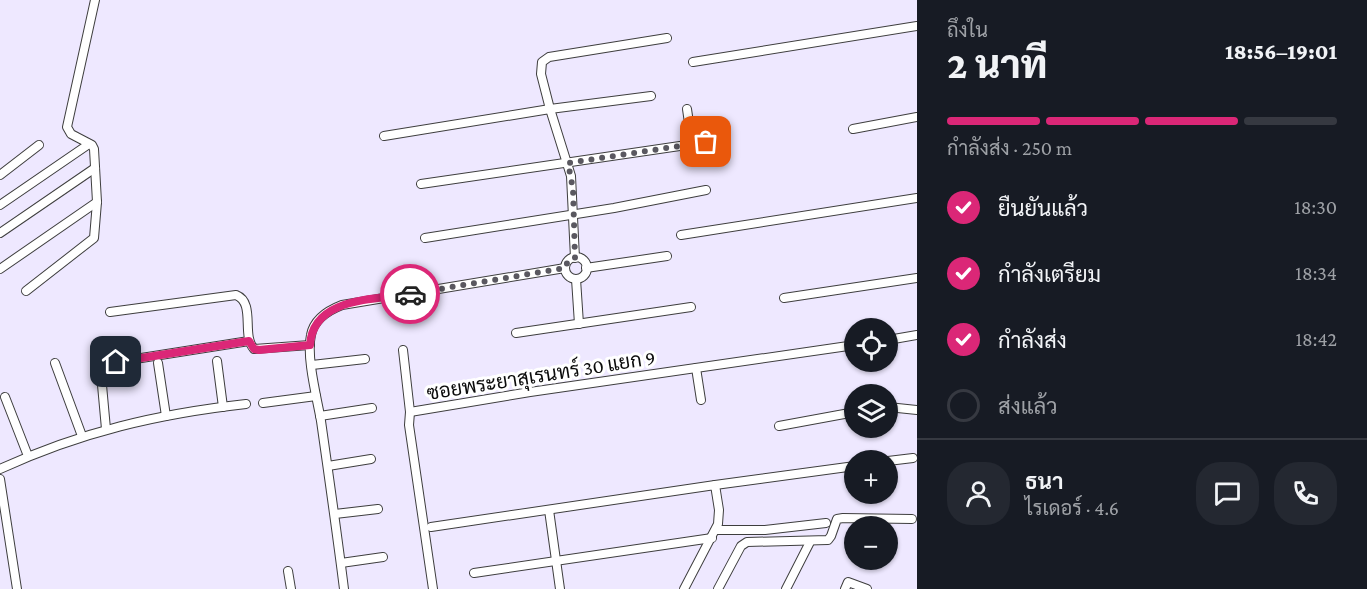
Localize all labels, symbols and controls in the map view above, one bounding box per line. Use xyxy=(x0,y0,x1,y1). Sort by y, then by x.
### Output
text: ถึงใน xyxy=(947,19,988,41)
text: 18:56–19:01 xyxy=(1225,39,1337,64)
text: 2 นาที xyxy=(947,43,1047,86)
pin xyxy=(680,116,731,167)
icon: bag xyxy=(689,125,722,158)
text: กำลังส่ง · 250 m xyxy=(947,137,1072,159)
icon: check xyxy=(947,191,980,224)
text: ยืนยันแล้ว xyxy=(998,196,1088,221)
text: 18:30 xyxy=(1294,196,1337,218)
icon: check xyxy=(947,257,980,290)
text: กำลังเตรียม xyxy=(998,262,1101,287)
text: 18:34 xyxy=(1295,262,1337,284)
courier xyxy=(380,264,440,324)
icon: car xyxy=(394,278,427,311)
map controls xyxy=(844,318,898,570)
button: locate xyxy=(844,318,898,372)
icon: check xyxy=(947,323,980,356)
text: กำลังส่ง xyxy=(998,328,1067,353)
text: 18:42 xyxy=(1295,328,1337,350)
pin xyxy=(90,336,141,387)
street label: ซอยพระยาสุเรนทร์ 30 แยก 9 xyxy=(425,343,657,407)
icon: home xyxy=(99,345,132,378)
button: layers xyxy=(844,384,898,438)
text: ส่งแล้ว xyxy=(998,394,1058,419)
button: + xyxy=(844,450,898,504)
button: person xyxy=(947,462,1010,525)
button: chat xyxy=(1196,462,1259,525)
button: phone xyxy=(1274,462,1337,525)
text: ธนา xyxy=(1025,469,1063,494)
text: ไรเดอร์ · 4.6 xyxy=(1025,497,1119,519)
button: − xyxy=(844,516,898,570)

